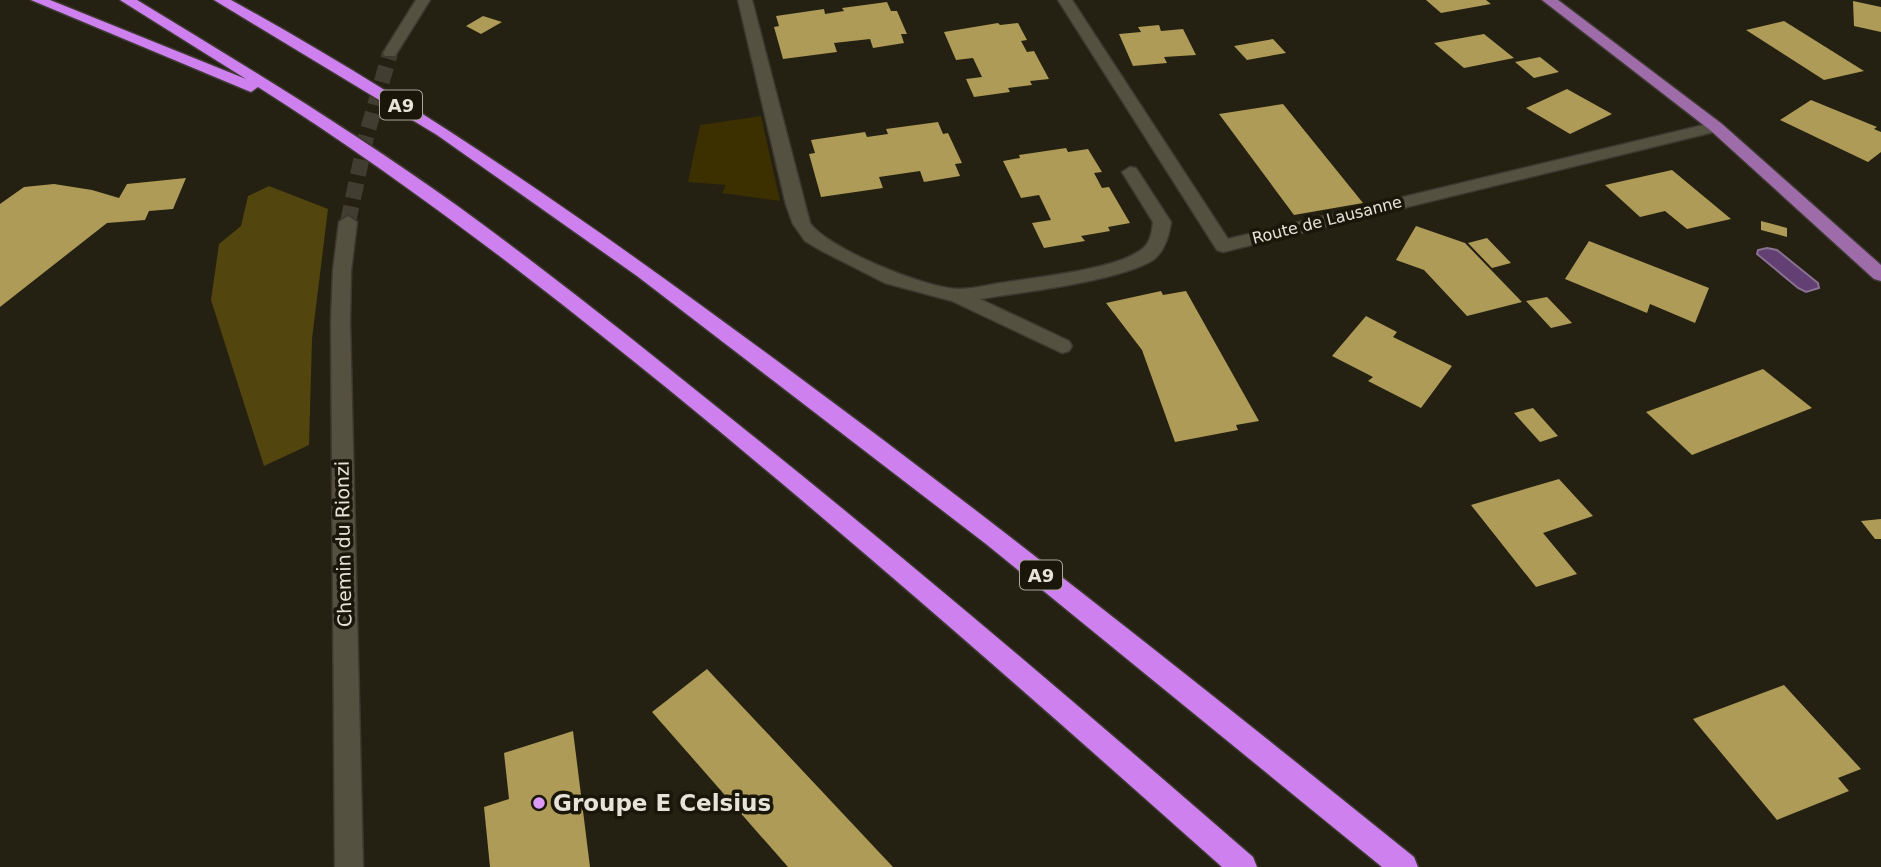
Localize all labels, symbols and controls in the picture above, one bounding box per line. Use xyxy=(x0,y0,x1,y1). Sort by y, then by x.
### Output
road number: A9 xyxy=(380,90,422,120)
street label: Route de Lausanne xyxy=(1250,192,1404,248)
street label: Chemin du Rionzi xyxy=(331,461,355,627)
road number: A9 xyxy=(1020,560,1062,590)
place label: Groupe E Celsius xyxy=(553,790,771,816)
marker: Groupe E Celsius xyxy=(531,795,547,811)

